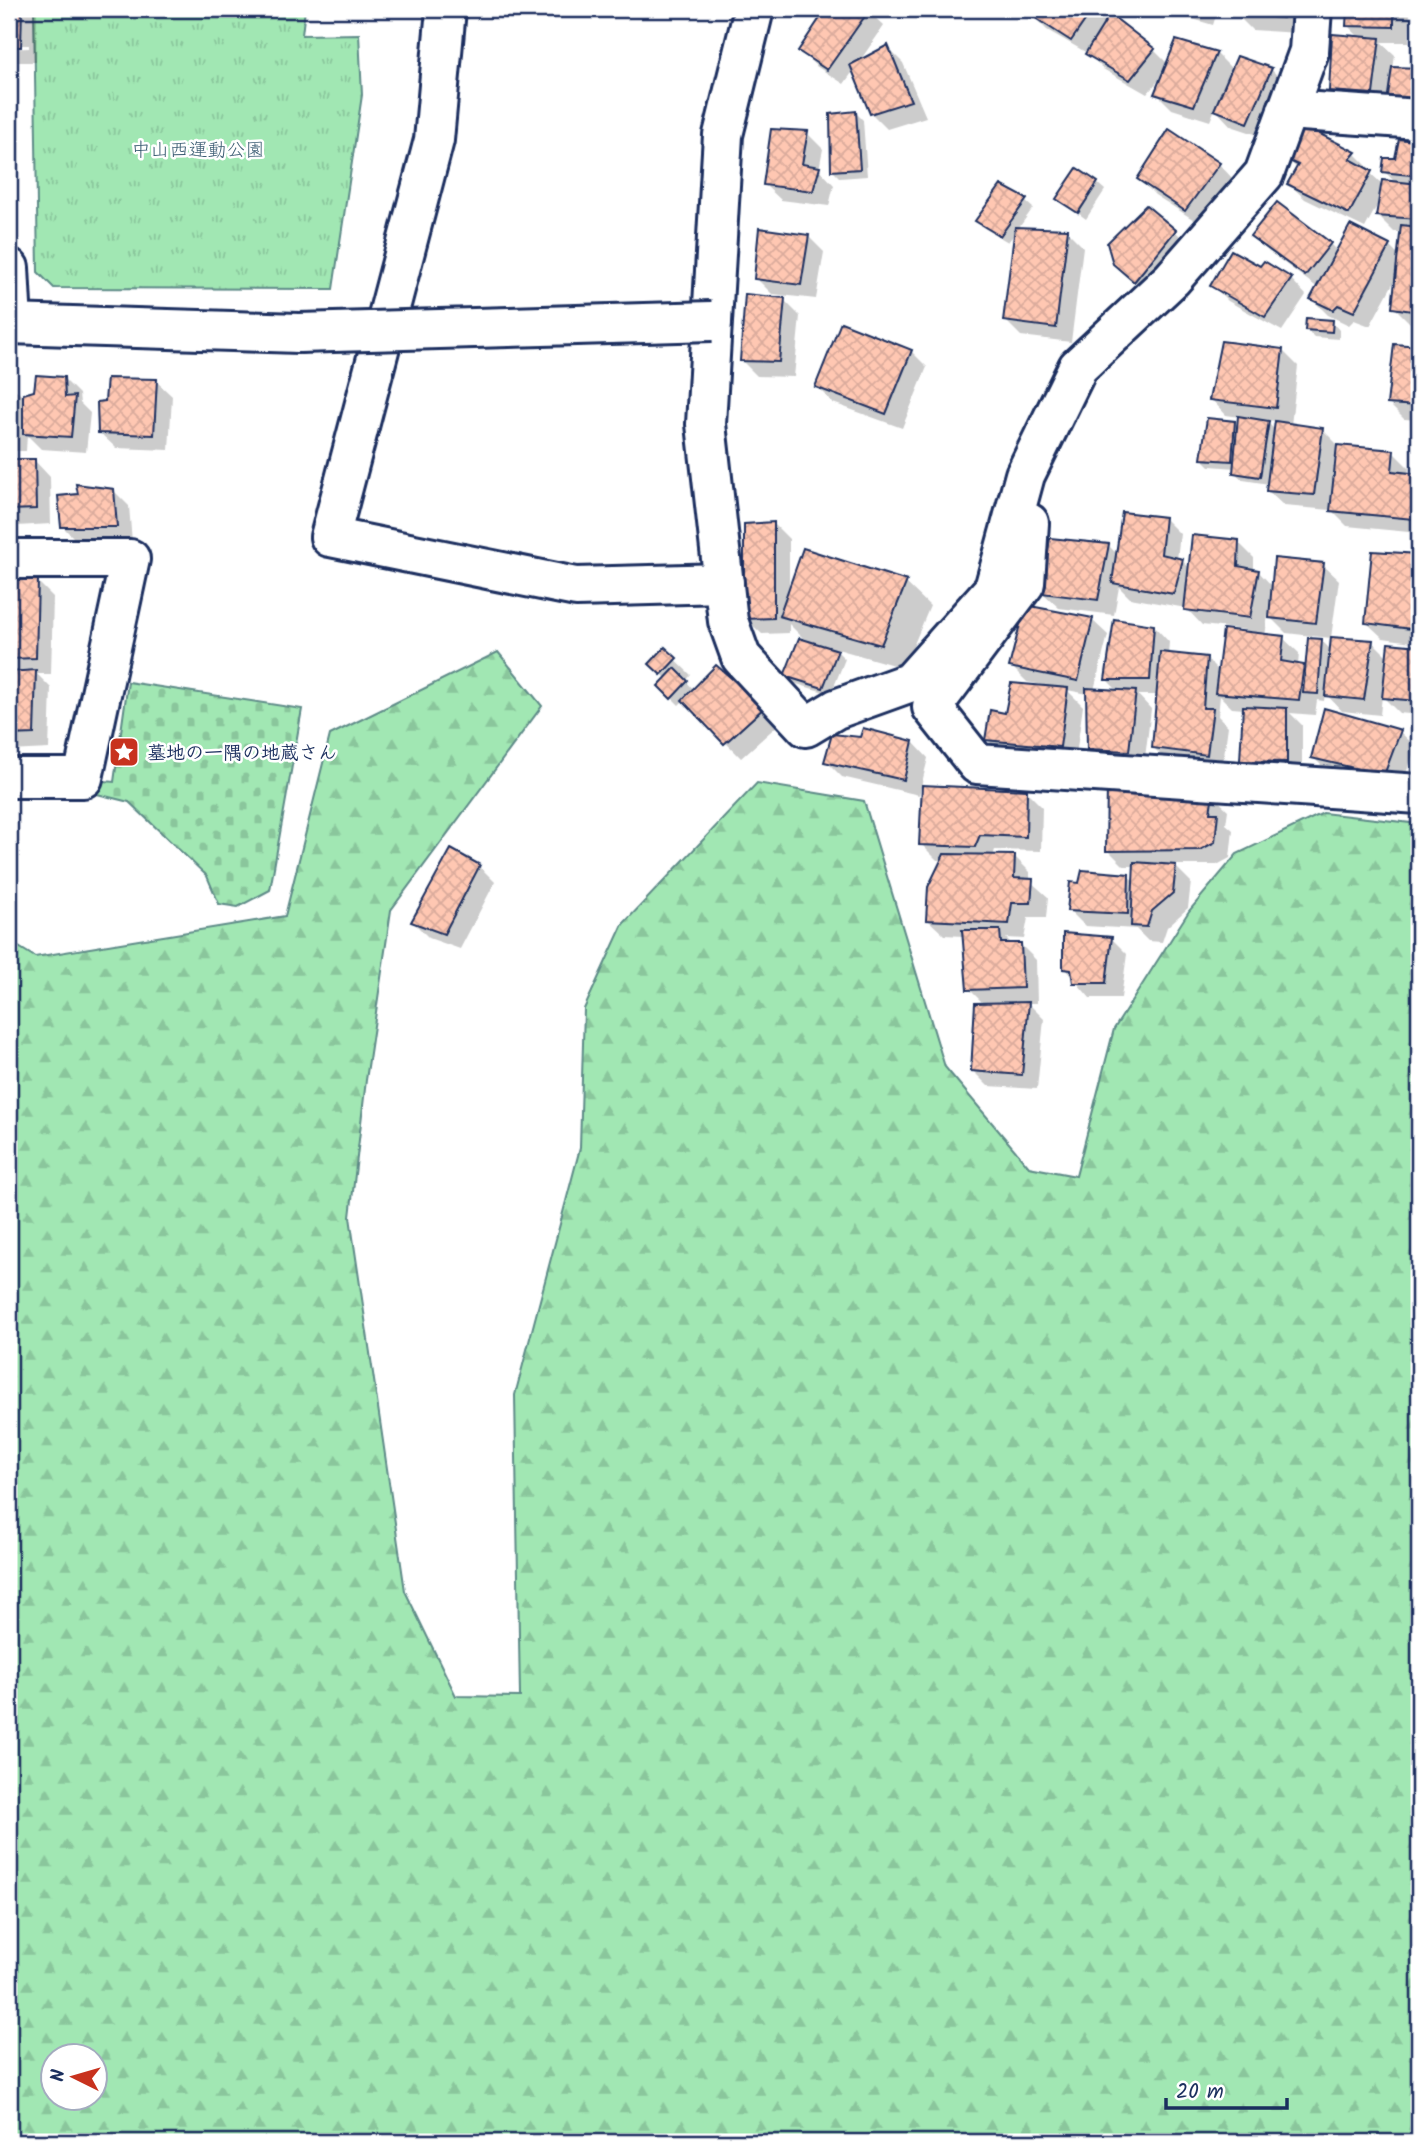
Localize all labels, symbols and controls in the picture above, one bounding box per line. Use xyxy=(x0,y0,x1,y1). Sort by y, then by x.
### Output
park label: 中山西運動公園 xyxy=(131,136,265,166)
place icon: 墓地の一隅の地蔵さん xyxy=(107,735,141,769)
place label: 墓地の一隅の地蔵さん xyxy=(147,739,337,769)
north arrow xyxy=(38,2042,108,2112)
scale bar xyxy=(1166,2067,1286,2111)
text: N xyxy=(44,2068,75,2083)
text: 20 m xyxy=(1176,2076,1224,2109)

